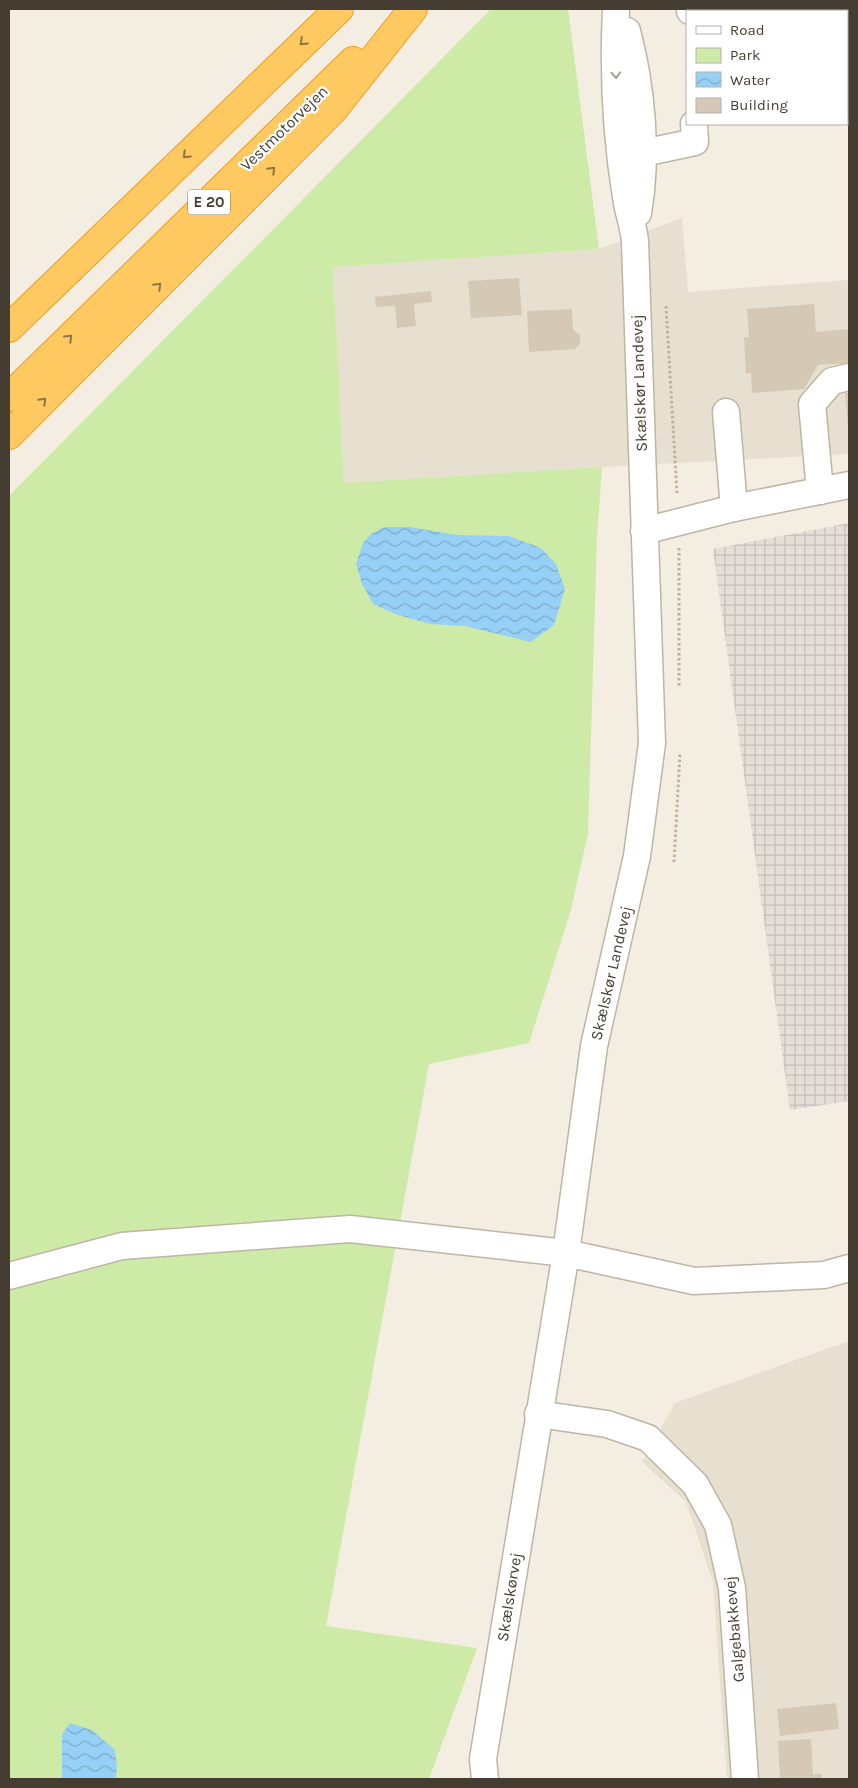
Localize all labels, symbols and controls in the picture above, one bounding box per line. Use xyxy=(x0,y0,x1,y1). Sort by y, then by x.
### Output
legend xyxy=(686,10,848,125)
text: Road xyxy=(730,21,765,39)
one-way arrow xyxy=(300,36,309,45)
text: Park xyxy=(730,46,760,64)
one-way arrow xyxy=(610,71,621,79)
text: Water xyxy=(730,71,771,89)
street label: Vestmotorvejen xyxy=(236,81,332,175)
text: Building xyxy=(730,96,788,114)
one-way arrow xyxy=(183,149,192,158)
one-way arrow xyxy=(266,167,275,176)
road number: E 20 xyxy=(188,190,230,214)
one-way arrow xyxy=(152,282,161,291)
street label: Skælskør Landevej xyxy=(627,314,651,452)
one-way arrow xyxy=(63,335,72,344)
one-way arrow xyxy=(37,398,46,407)
street label: Skælskør Landevej xyxy=(586,904,636,1042)
street label: Skælskørvej xyxy=(493,1551,525,1643)
street label: Galgebakkevej xyxy=(720,1575,748,1683)

